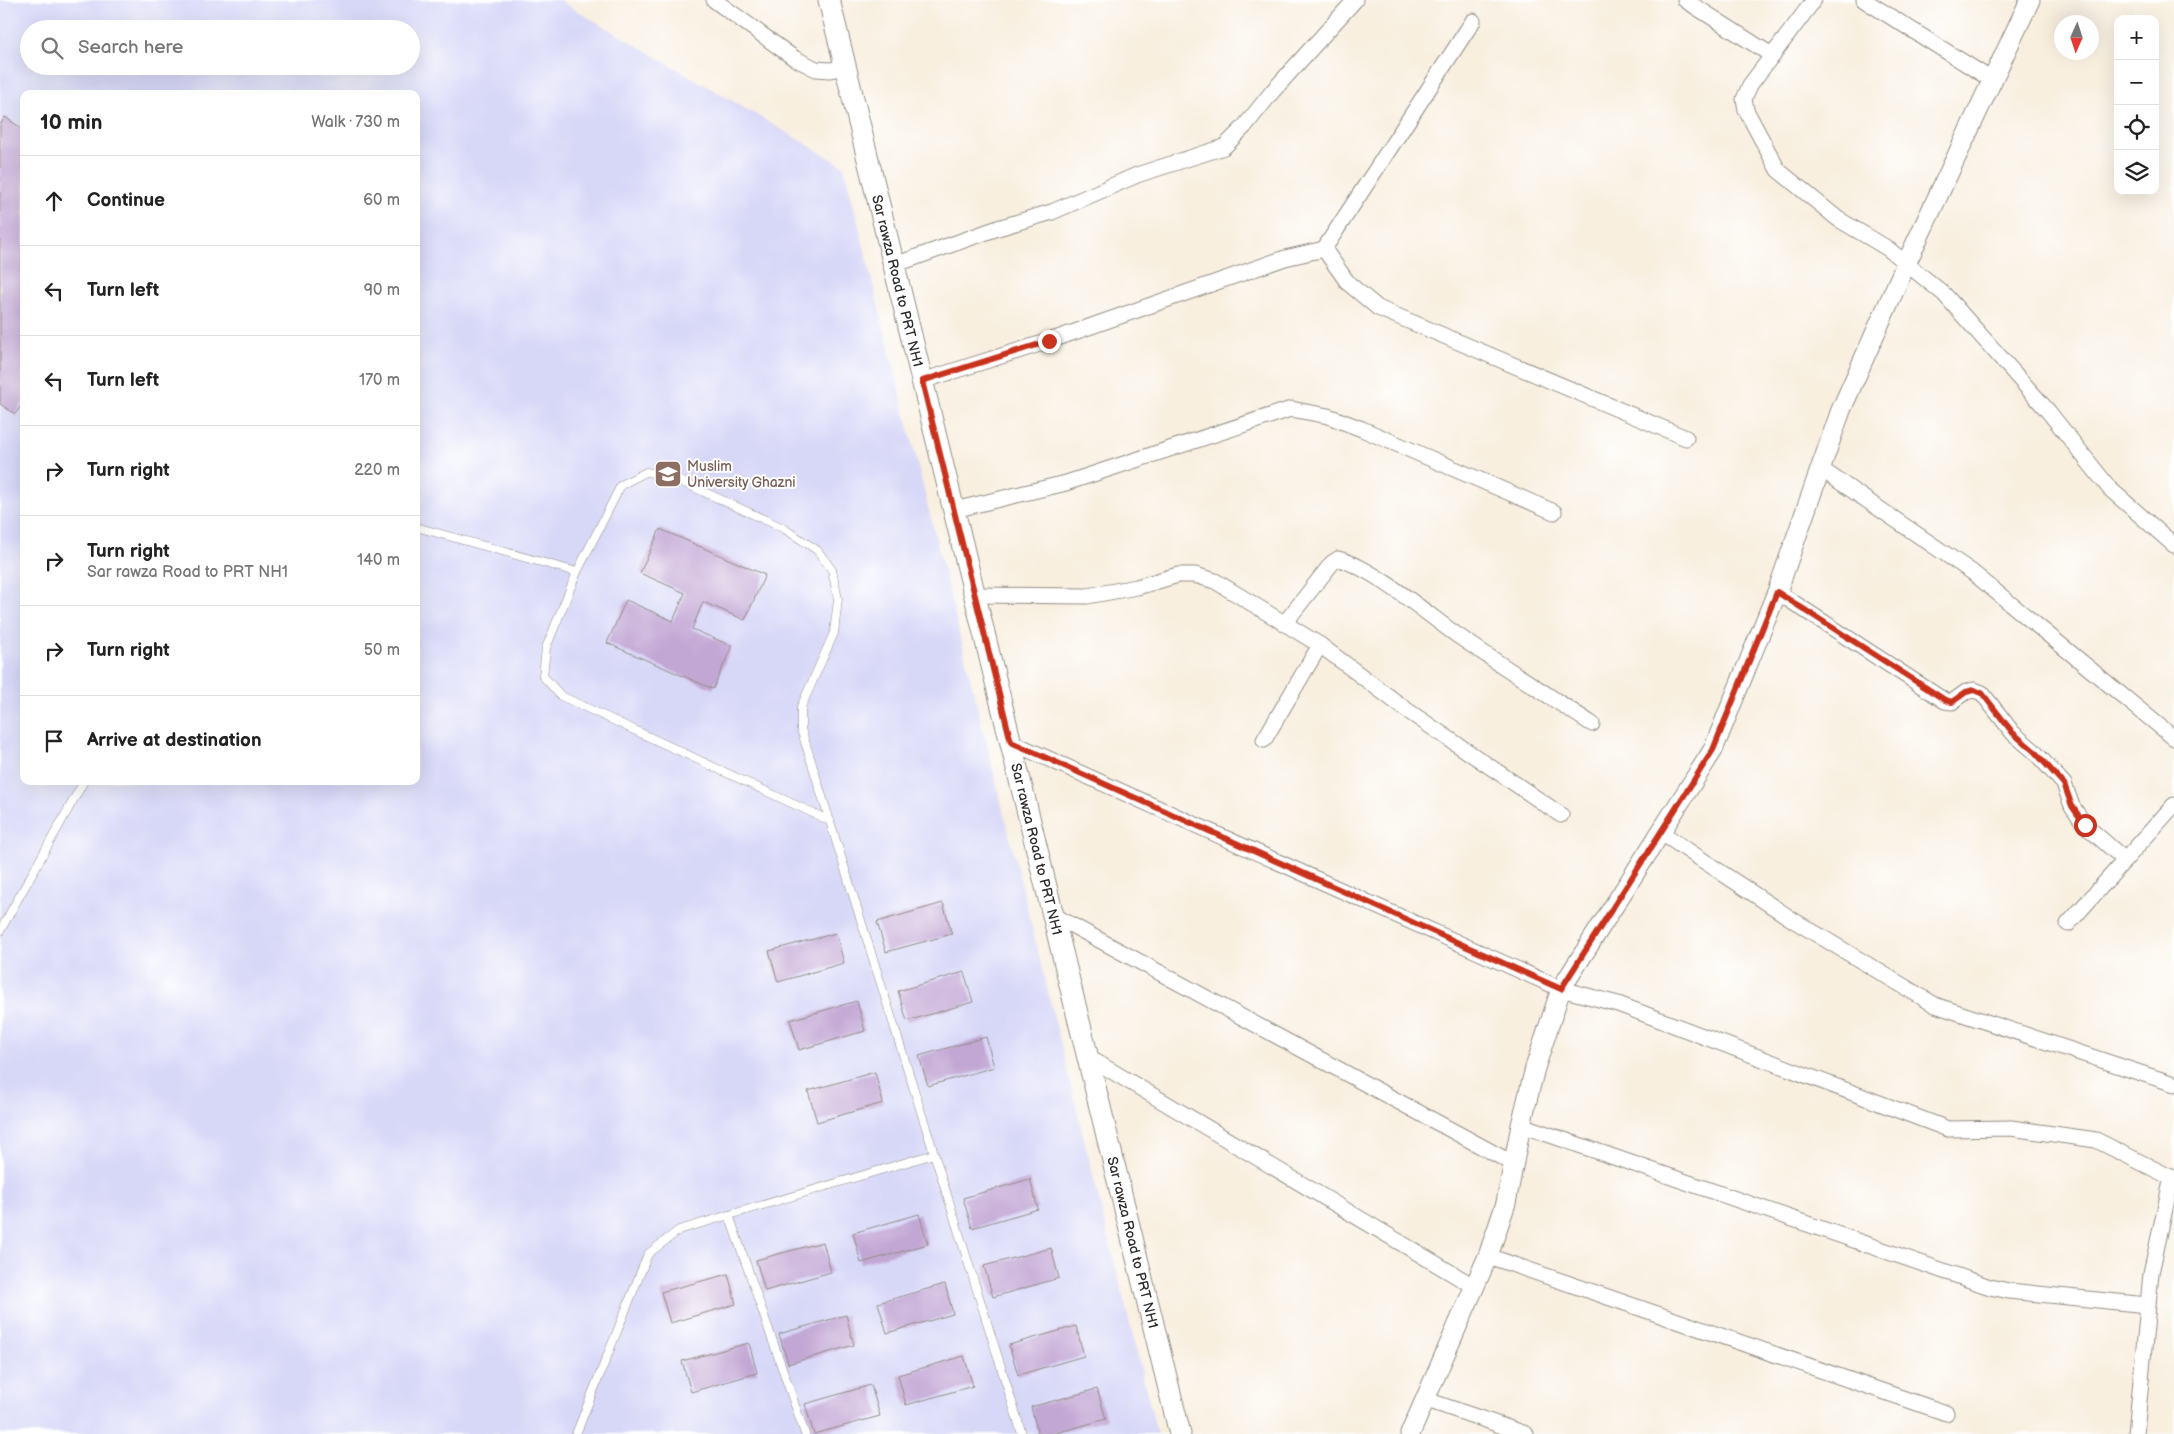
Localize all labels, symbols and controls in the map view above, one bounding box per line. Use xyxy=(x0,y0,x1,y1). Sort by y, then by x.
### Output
north arrow xyxy=(2054,15,2099,60)
map controls xyxy=(2114,15,2159,195)
button: + xyxy=(2114,15,2159,60)
search box xyxy=(20,20,420,75)
icon: search xyxy=(38,34,66,62)
text: Search here xyxy=(78,36,183,59)
button: − xyxy=(2114,60,2159,105)
button: locate xyxy=(2114,105,2159,150)
text: 10 min xyxy=(40,110,102,135)
text: Walk · 730 m xyxy=(311,113,400,132)
button: layers xyxy=(2114,150,2159,195)
icon: ahead xyxy=(40,187,68,215)
text: Continue xyxy=(87,189,165,212)
text: 60 m xyxy=(363,191,400,210)
street label: Sar rawza Road to PRT NH1 xyxy=(868,193,926,368)
icon: left xyxy=(40,277,68,305)
text: Turn left xyxy=(87,279,159,302)
text: 90 m xyxy=(364,281,400,300)
route end xyxy=(1038,330,1061,353)
icon: left xyxy=(40,367,68,395)
text: Turn left xyxy=(87,369,159,392)
text: 170 m xyxy=(359,371,400,390)
icon: right xyxy=(40,457,68,485)
place label: Muslim University Ghazni xyxy=(687,458,796,491)
text: Turn right xyxy=(87,459,170,482)
school or university icon: Muslim University Ghazni xyxy=(653,459,683,489)
text: 220 m xyxy=(354,461,400,480)
text: Turn right xyxy=(87,540,170,563)
icon: right xyxy=(40,547,68,575)
text: 140 m xyxy=(357,551,400,570)
text: Sar rawza Road to PRT NH1 xyxy=(87,563,288,582)
icon: right xyxy=(40,637,68,665)
text: Turn right xyxy=(87,639,170,662)
text: 50 m xyxy=(364,641,400,660)
icon: arrive xyxy=(40,727,68,755)
text: Arrive at destination xyxy=(87,729,262,752)
street label: Sar rawza Road to PRT NH1 xyxy=(1007,762,1066,937)
route start xyxy=(2074,814,2097,837)
street label: Sar rawza Road to PRT NH1 xyxy=(1103,1155,1162,1330)

